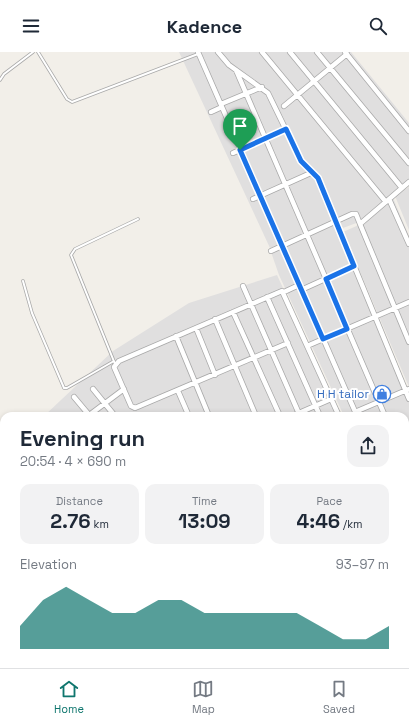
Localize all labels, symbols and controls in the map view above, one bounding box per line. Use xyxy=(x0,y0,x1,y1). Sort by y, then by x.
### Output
icon: menu xyxy=(20,15,42,37)
text: Kadence xyxy=(167,15,242,38)
icon: search xyxy=(367,15,389,37)
pin xyxy=(223,109,257,150)
icon: arrive xyxy=(229,115,251,137)
shop icon: H H tailor xyxy=(372,384,392,404)
place label: H H tailor xyxy=(317,386,369,402)
text: Evening run xyxy=(20,424,145,452)
button: share xyxy=(347,425,389,467)
text: 20:54 · 4 × 690 m xyxy=(20,453,126,470)
text: Distance xyxy=(56,494,103,508)
text: Time xyxy=(192,494,217,508)
text: Pace xyxy=(317,494,342,508)
text: 2.76 xyxy=(50,508,91,534)
text: 13:09 xyxy=(178,508,231,534)
text: 4:46 xyxy=(296,508,340,534)
text: km xyxy=(91,517,109,531)
text: /km xyxy=(340,517,363,531)
text: Elevation xyxy=(20,556,77,573)
text: 93–97 m xyxy=(336,556,389,573)
tab: Home xyxy=(54,678,84,716)
tab: Map xyxy=(192,678,215,716)
tab: Saved xyxy=(323,678,355,716)

